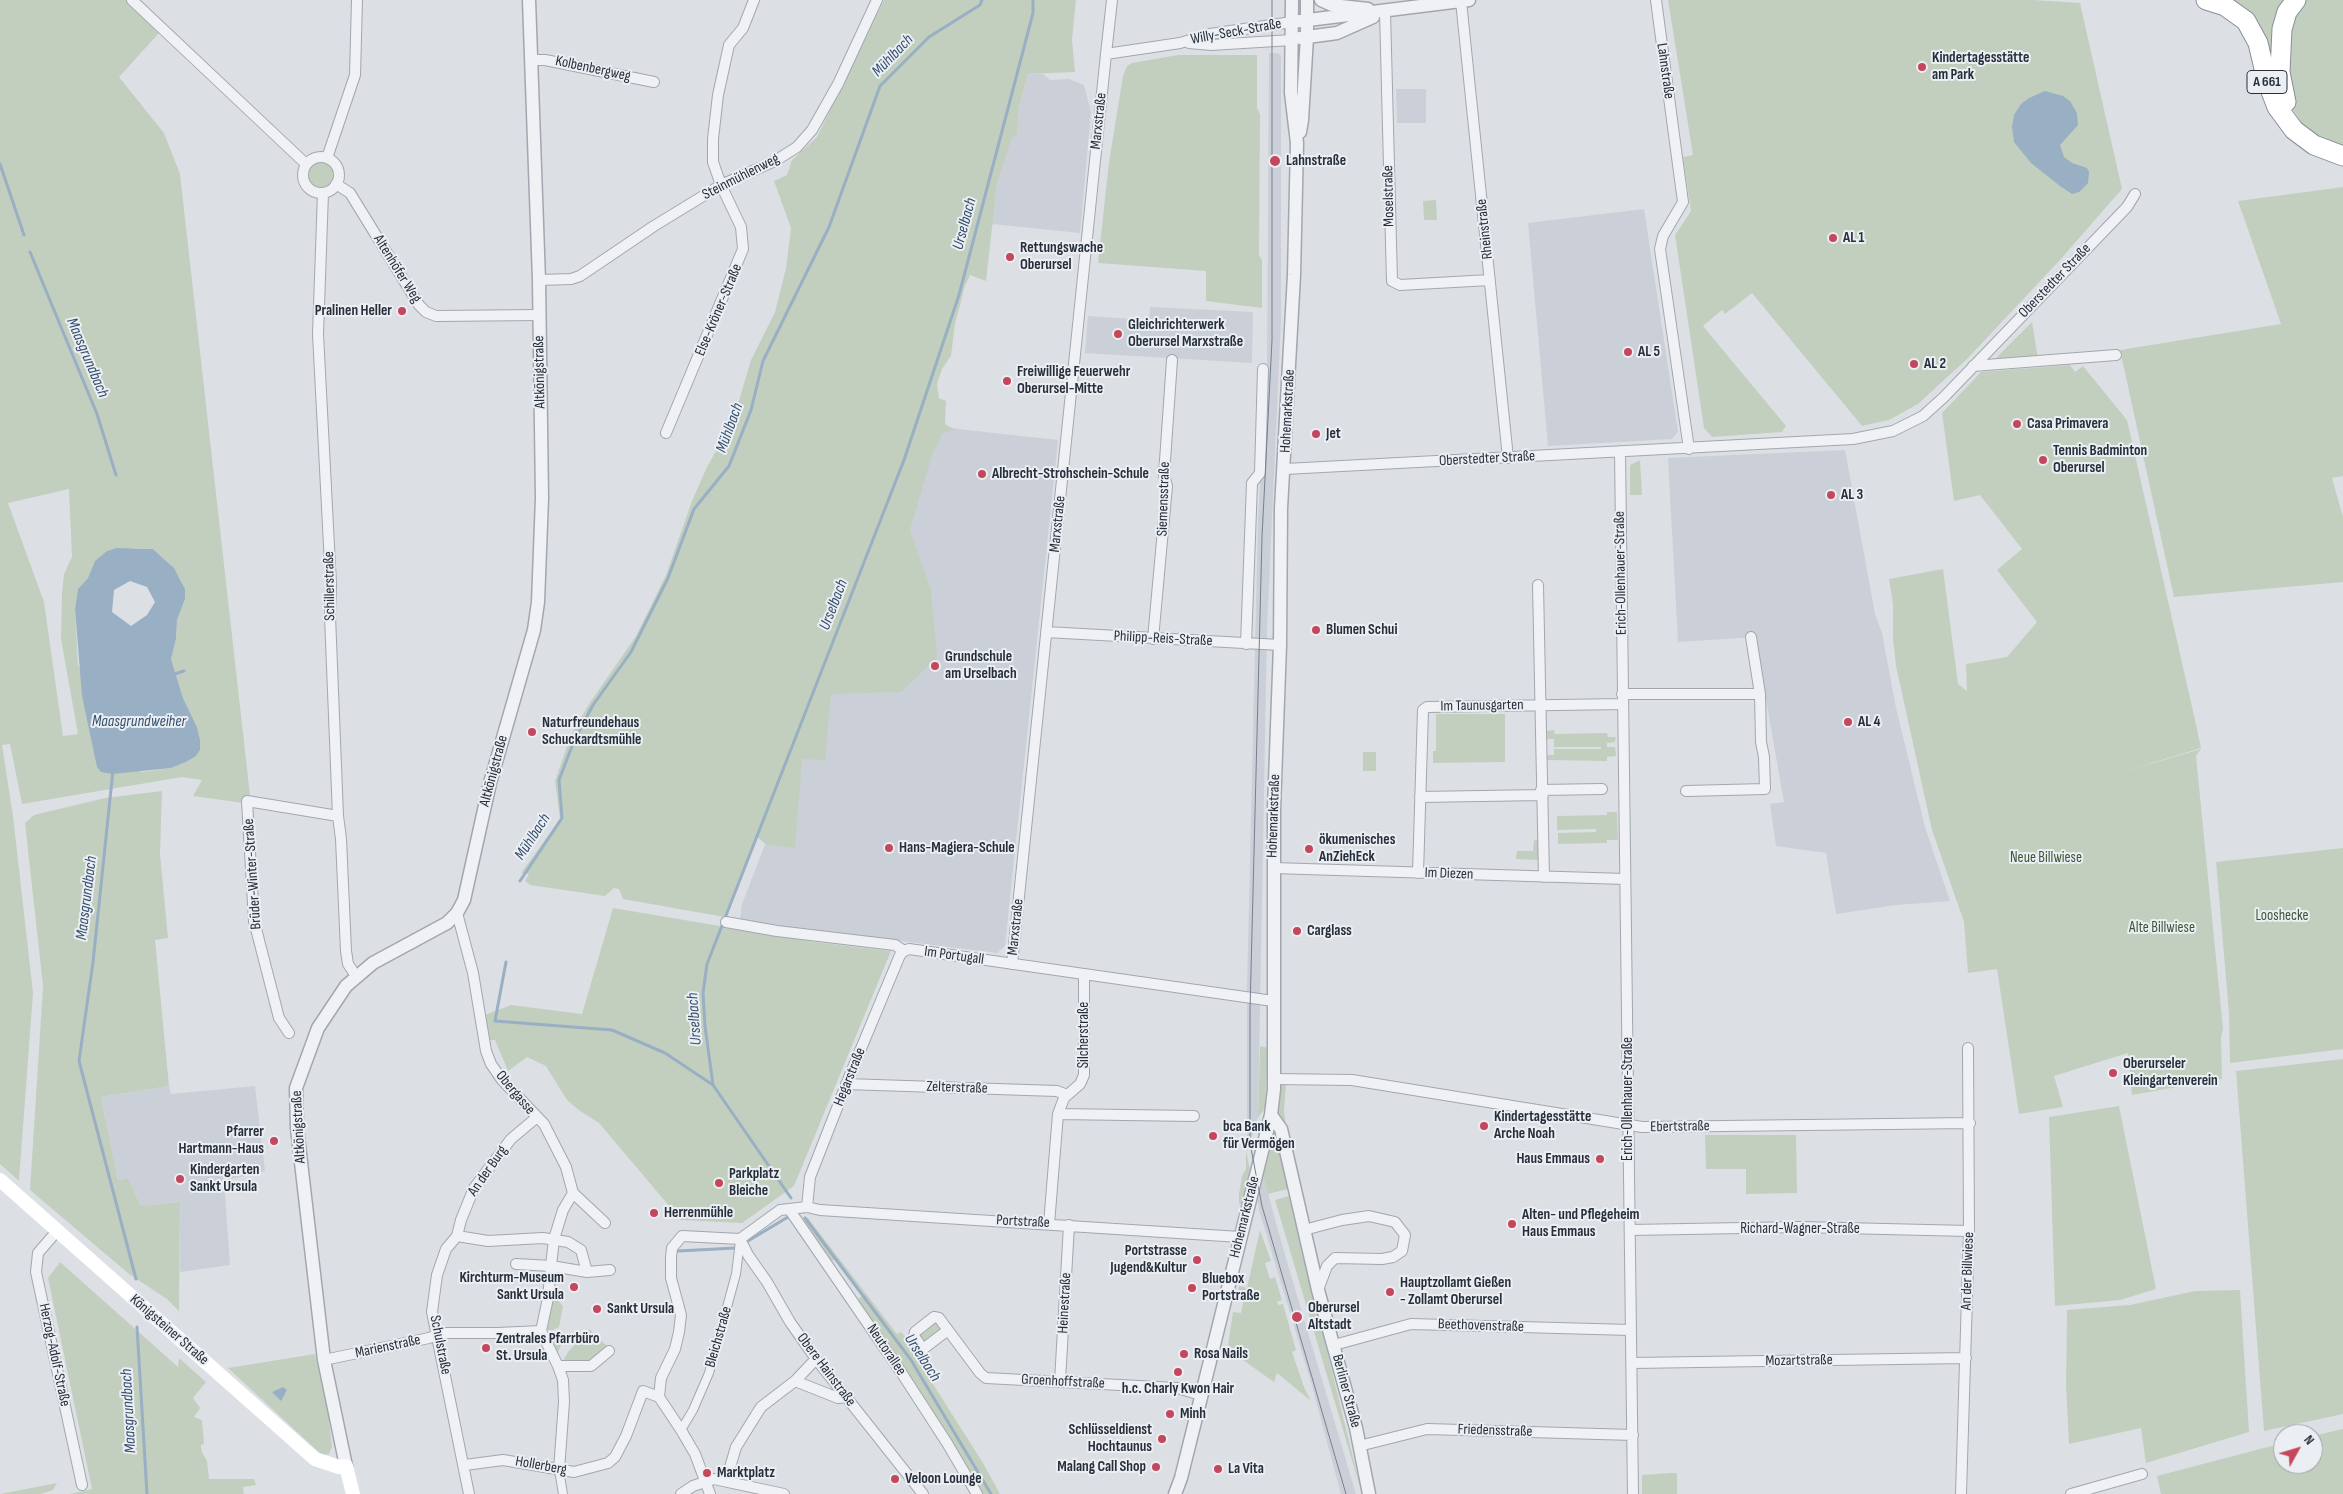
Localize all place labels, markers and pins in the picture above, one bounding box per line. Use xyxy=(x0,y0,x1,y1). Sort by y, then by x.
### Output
place label: Kindertagesstätte am Park xyxy=(1932,49,2029,84)
marker: Kindertagesstätte am Park xyxy=(1916,61,1928,73)
place label: Lahnstraße xyxy=(1286,152,1346,170)
marker: Lahnstraße xyxy=(1268,154,1282,168)
place label: AL 1 xyxy=(1843,229,1864,247)
marker: AL 1 xyxy=(1827,232,1839,244)
place label: Rettungswache Oberursel xyxy=(1020,239,1103,274)
marker: Rettungswache Oberursel xyxy=(1004,251,1016,263)
place label: Pralinen Heller xyxy=(315,302,392,320)
marker: Pralinen Heller xyxy=(396,305,408,317)
place label: Gleichrichterwerk Oberursel Marxstraße xyxy=(1128,316,1243,351)
marker: Gleichrichterwerk Oberursel Marxstraße xyxy=(1112,328,1124,340)
place label: AL 5 xyxy=(1638,343,1660,361)
marker: AL 5 xyxy=(1622,346,1634,358)
place label: AL 2 xyxy=(1924,355,1946,373)
marker: AL 2 xyxy=(1908,358,1920,370)
place label: Freiwillige Feuerwehr Oberursel-Mitte xyxy=(1017,363,1130,398)
marker: Freiwillige Feuerwehr Oberursel-Mitte xyxy=(1001,375,1013,387)
place label: Casa Primavera xyxy=(2027,415,2108,433)
marker: Casa Primavera xyxy=(2011,418,2023,430)
place label: Jet xyxy=(1326,425,1341,443)
marker: Jet xyxy=(1310,428,1322,440)
place label: Tennis Badminton Oberursel xyxy=(2053,442,2147,477)
marker: Tennis Badminton Oberursel xyxy=(2037,454,2049,466)
place label: Albrecht-Strohschein-Schule xyxy=(992,465,1149,483)
marker: Albrecht-Strohschein-Schule xyxy=(976,468,988,480)
place label: AL 3 xyxy=(1841,486,1863,504)
marker: AL 3 xyxy=(1825,489,1837,501)
place label: Blumen Schui xyxy=(1326,621,1397,639)
marker: Blumen Schui xyxy=(1310,624,1322,636)
place label: Grundschule am Urselbach xyxy=(945,648,1017,683)
marker: Grundschule am Urselbach xyxy=(929,660,941,672)
place label: AL 4 xyxy=(1858,713,1880,731)
place label: Naturfreundehaus Schuckardtsmühle xyxy=(542,714,641,749)
marker: AL 4 xyxy=(1842,716,1854,728)
marker: Naturfreundehaus Schuckardtsmühle xyxy=(526,726,538,738)
place label: ökumenisches AnZiehEck xyxy=(1319,831,1395,866)
place label: Hans-Magiera-Schule xyxy=(899,839,1015,857)
marker: Hans-Magiera-Schule xyxy=(883,842,895,854)
marker: ökumenisches AnZiehEck xyxy=(1303,843,1315,855)
place label: Carglass xyxy=(1307,922,1352,940)
marker: Carglass xyxy=(1291,925,1303,937)
place label: Oberurseler Kleingartenverein xyxy=(2123,1055,2218,1090)
marker: Oberurseler Kleingartenverein xyxy=(2107,1067,2119,1079)
place label: Kindertagesstätte Arche Noah xyxy=(1494,1108,1591,1143)
place label: bca Bank für Vermögen xyxy=(1223,1118,1295,1153)
marker: Kindertagesstätte Arche Noah xyxy=(1478,1120,1490,1132)
place label: Pfarrer Hartmann-Haus xyxy=(178,1123,264,1158)
marker: bca Bank für Vermögen xyxy=(1207,1130,1219,1142)
marker: Pfarrer Hartmann-Haus xyxy=(268,1135,280,1147)
place label: Haus Emmaus xyxy=(1516,1150,1590,1168)
marker: Haus Emmaus xyxy=(1594,1153,1606,1165)
place label: Kindergarten Sankt Ursula xyxy=(190,1161,259,1196)
place label: Parkplatz Bleiche xyxy=(729,1165,779,1200)
marker: Kindergarten Sankt Ursula xyxy=(174,1173,186,1185)
marker: Parkplatz Bleiche xyxy=(713,1177,725,1189)
place label: Herrenmühle xyxy=(664,1204,733,1222)
place label: Alten- und Pflegeheim Haus Emmaus xyxy=(1522,1206,1640,1241)
marker: Herrenmühle xyxy=(648,1207,660,1219)
marker: Alten- und Pflegeheim Haus Emmaus xyxy=(1506,1218,1518,1230)
place label: Portstrasse Jugend&Kultur xyxy=(1110,1242,1187,1277)
marker: Portstrasse Jugend&Kultur xyxy=(1191,1254,1203,1266)
place label: Kirchturm-Museum Sankt Ursula xyxy=(459,1269,564,1304)
place label: Bluebox Portstraße xyxy=(1202,1270,1260,1305)
place label: Hauptzollamt Gießen - Zollamt Oberursel xyxy=(1400,1274,1511,1309)
marker: Kirchturm-Museum Sankt Ursula xyxy=(568,1281,580,1293)
marker: Bluebox Portstraße xyxy=(1186,1282,1198,1294)
marker: Hauptzollamt Gießen - Zollamt Oberursel xyxy=(1384,1286,1396,1298)
place label: Oberursel Altstadt xyxy=(1308,1299,1360,1334)
place label: Sankt Ursula xyxy=(607,1300,674,1318)
marker: Sankt Ursula xyxy=(591,1303,603,1315)
marker: Oberursel Altstadt xyxy=(1290,1310,1304,1324)
place label: Zentrales Pfarrbüro St. Ursula xyxy=(496,1330,600,1365)
marker: Zentrales Pfarrbüro St. Ursula xyxy=(480,1342,492,1354)
place label: Rosa Nails xyxy=(1194,1345,1248,1363)
marker: Rosa Nails xyxy=(1178,1348,1190,1360)
marker: h.c. Charly Kwon Hair xyxy=(1172,1366,1184,1378)
place label: h.c. Charly Kwon Hair xyxy=(1122,1380,1234,1398)
place label: Minh xyxy=(1180,1405,1206,1423)
marker: Minh xyxy=(1164,1408,1176,1420)
place label: Schlüsseldienst Hochtaunus xyxy=(1068,1421,1152,1456)
marker: Schlüsseldienst Hochtaunus xyxy=(1156,1433,1168,1445)
place label: Malang Call Shop xyxy=(1057,1458,1146,1476)
place label: La Vita xyxy=(1228,1460,1264,1478)
marker: Malang Call Shop xyxy=(1150,1461,1162,1473)
marker: La Vita xyxy=(1212,1463,1224,1475)
place label: Marktplatz xyxy=(717,1464,775,1482)
marker: Marktplatz xyxy=(701,1467,713,1479)
place label: Veloon Lounge xyxy=(905,1470,982,1488)
marker: Veloon Lounge xyxy=(889,1473,901,1485)

